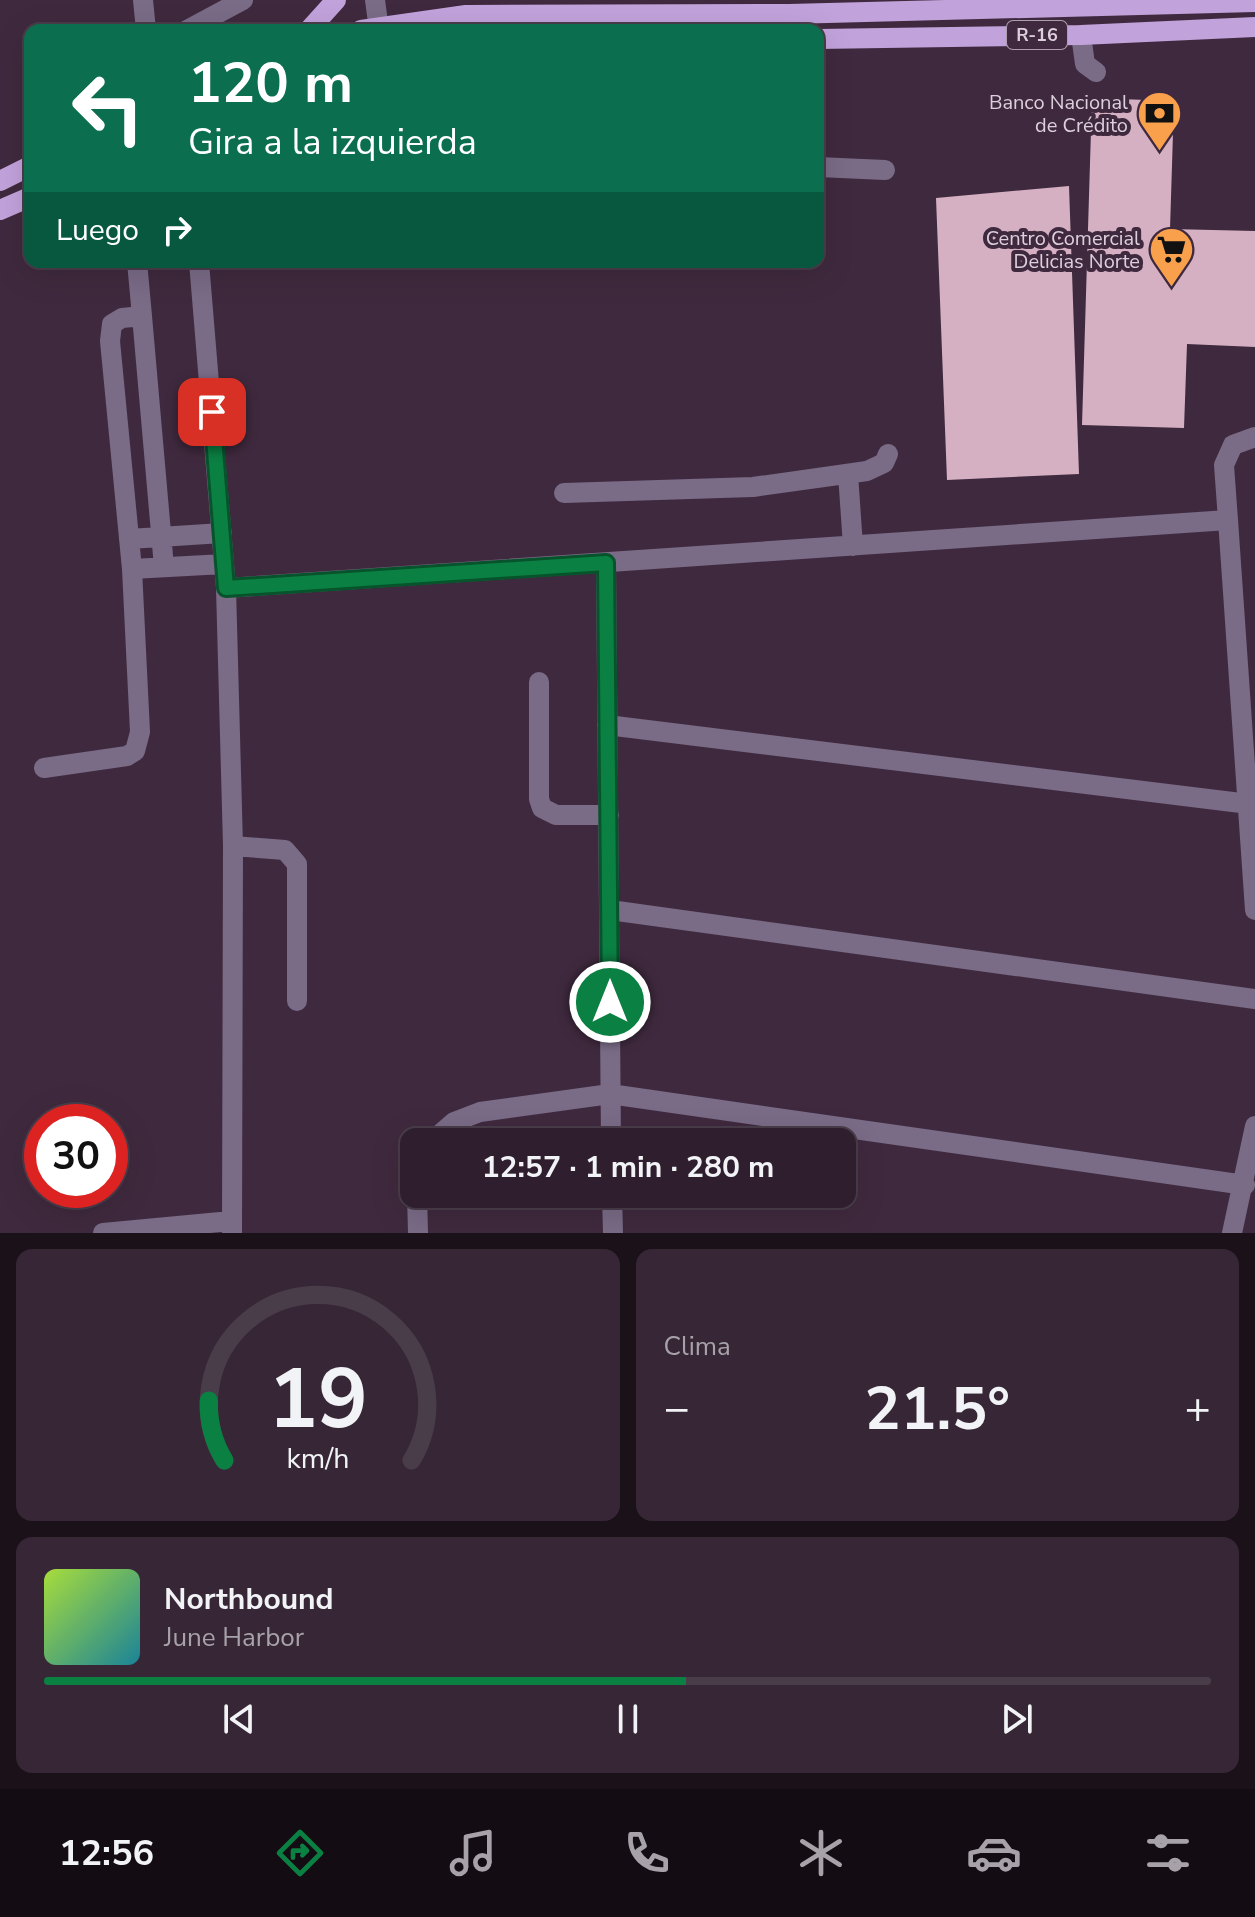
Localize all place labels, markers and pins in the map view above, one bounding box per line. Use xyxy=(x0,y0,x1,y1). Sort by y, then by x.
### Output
place label: Banco Nacional de Crédito xyxy=(989,89,1128,139)
bank icon: Banco Nacional de Crédito xyxy=(1135,90,1183,153)
place label: Centro Comercial Delicias Norte xyxy=(986,225,1140,275)
supermarket icon: Centro Comercial Delicias Norte xyxy=(1147,225,1195,288)
pin xyxy=(178,378,246,446)

